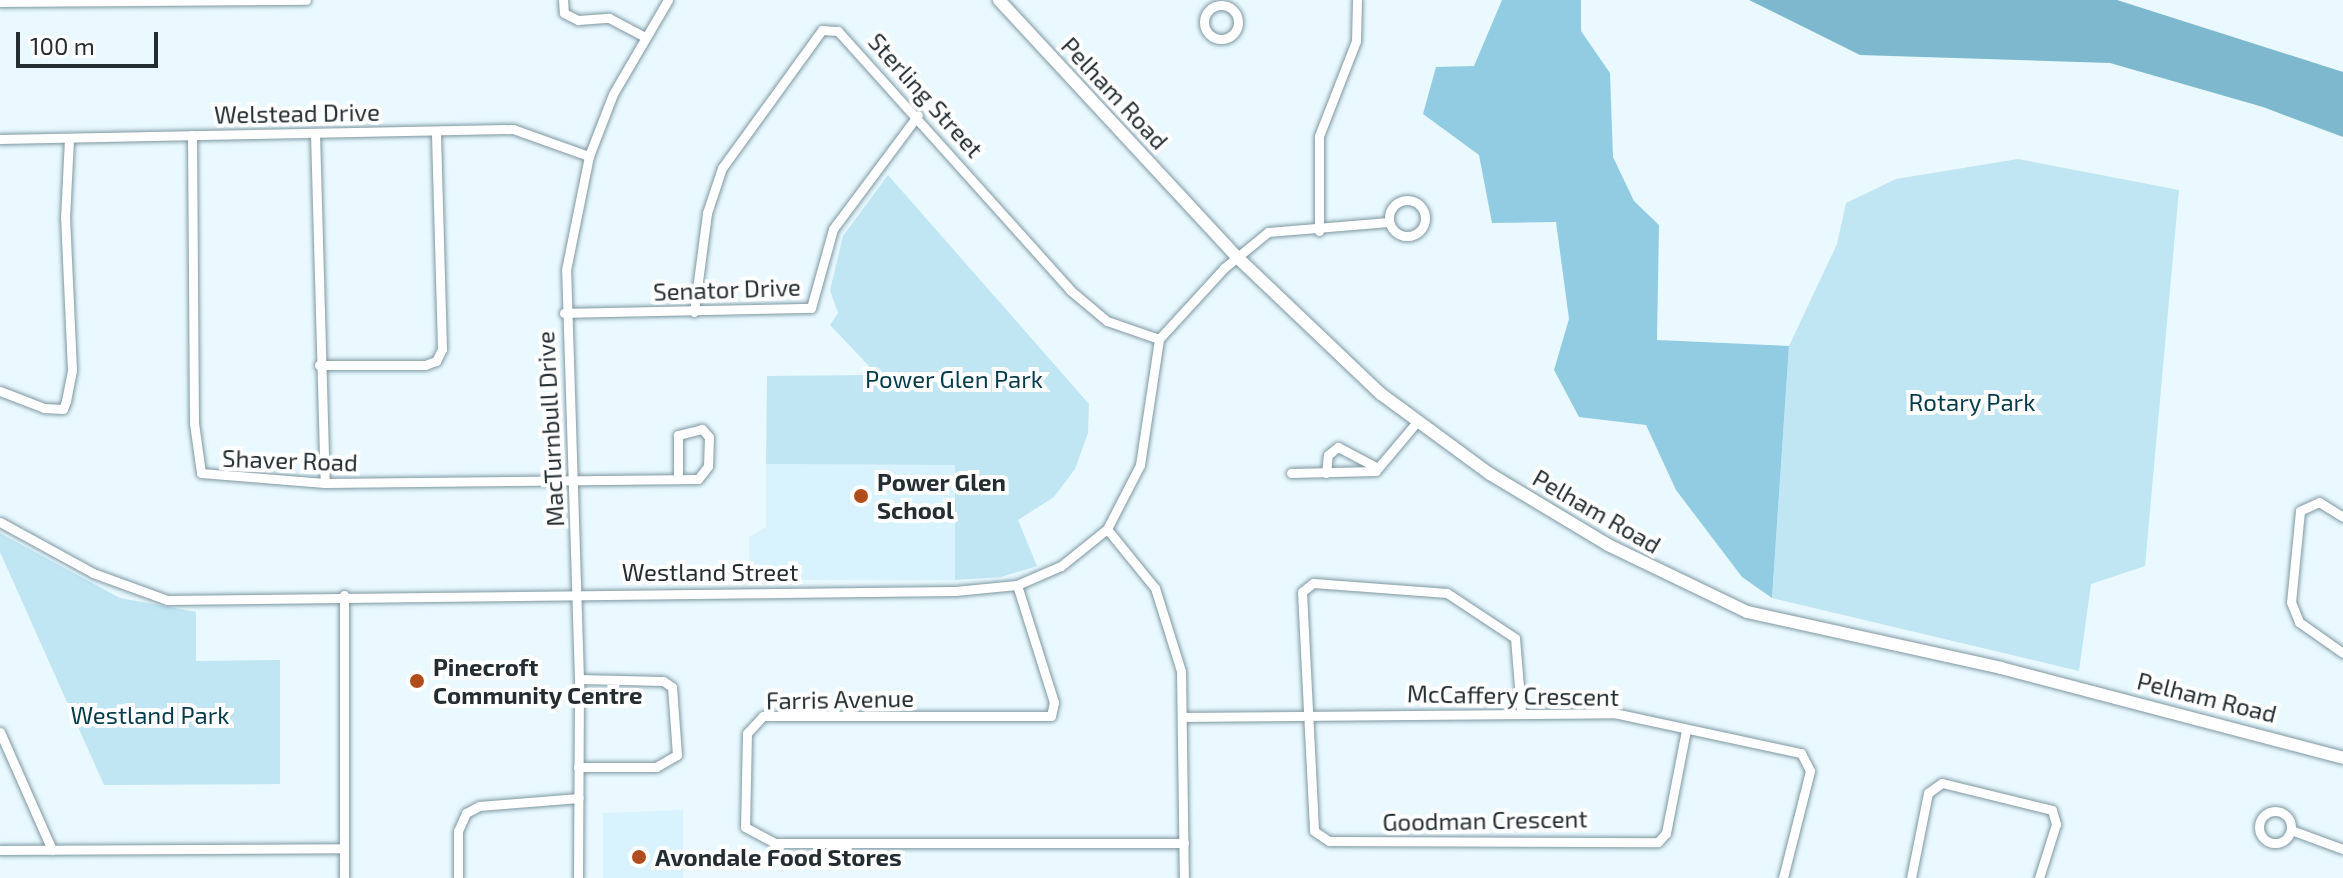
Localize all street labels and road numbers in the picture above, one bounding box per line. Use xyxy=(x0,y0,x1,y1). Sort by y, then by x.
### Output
street label: Sterling Street xyxy=(863,27,989,163)
street label: Pelham Road xyxy=(1056,31,1174,155)
street label: Welstead Drive xyxy=(214,97,380,129)
street label: Senator Drive xyxy=(652,272,802,306)
street label: MacTurnbull Drive xyxy=(530,330,570,528)
street label: Shaver Road xyxy=(221,443,359,477)
street label: Pelham Road xyxy=(1528,463,1666,559)
street label: Westland Street xyxy=(622,558,798,586)
street label: Pelham Road xyxy=(2134,666,2280,728)
street label: McCaffery Crescent xyxy=(1406,679,1620,711)
street label: Farris Avenue xyxy=(765,683,915,715)
street label: Goodman Crescent xyxy=(1382,804,1588,836)

